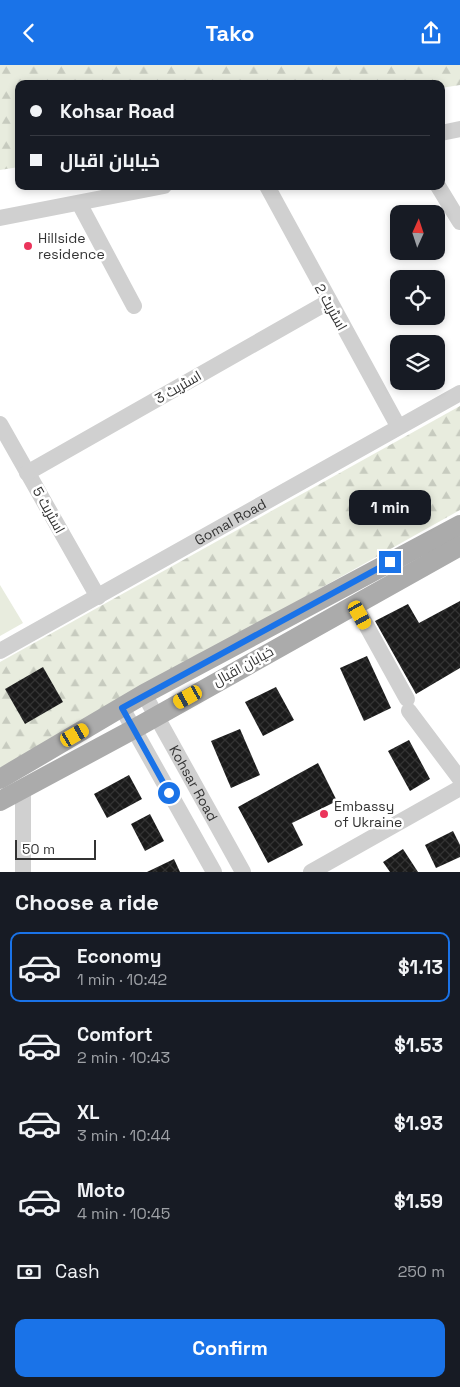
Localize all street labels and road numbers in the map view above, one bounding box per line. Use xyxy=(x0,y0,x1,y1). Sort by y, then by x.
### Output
street label: اسٹریٹ 2 xyxy=(311,280,351,334)
street label: اسٹریٹ 3 xyxy=(151,366,205,408)
street label: اسٹریٹ 5 xyxy=(29,483,69,537)
street label: Gomal Road xyxy=(191,495,269,549)
street label: خیابان اقبال xyxy=(209,642,277,690)
street label: Kohsar Road xyxy=(165,742,222,824)

